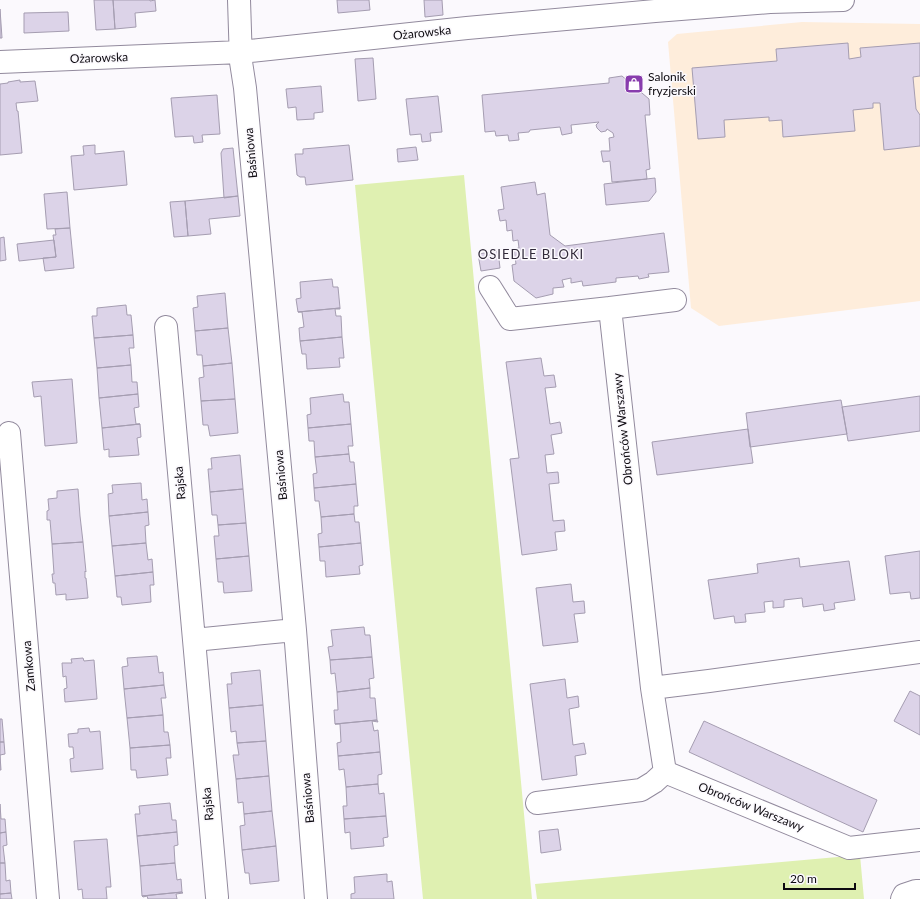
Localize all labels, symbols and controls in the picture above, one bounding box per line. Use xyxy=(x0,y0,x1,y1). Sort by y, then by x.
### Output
street label: Ożarowska xyxy=(392,22,452,43)
street label: Ożarowska xyxy=(70,49,128,66)
place label: Salonik fryzjerski xyxy=(648,69,696,98)
shop icon: Salonik fryzjerski xyxy=(623,73,645,95)
street label: Baśniowa xyxy=(241,127,260,179)
district label: OSIEDLE BLOKI xyxy=(478,246,584,262)
street label: Obrońców Warszawy xyxy=(609,372,636,486)
street label: Baśniowa xyxy=(271,449,290,501)
street label: Rajska xyxy=(171,466,188,500)
street label: Zamkowa xyxy=(19,640,38,692)
street label: Baśniowa xyxy=(298,772,317,824)
street label: Obrońców Warszawy xyxy=(696,779,807,835)
street label: Rajska xyxy=(199,787,216,821)
scale bar xyxy=(784,865,855,891)
text: 20 m xyxy=(790,871,817,886)

